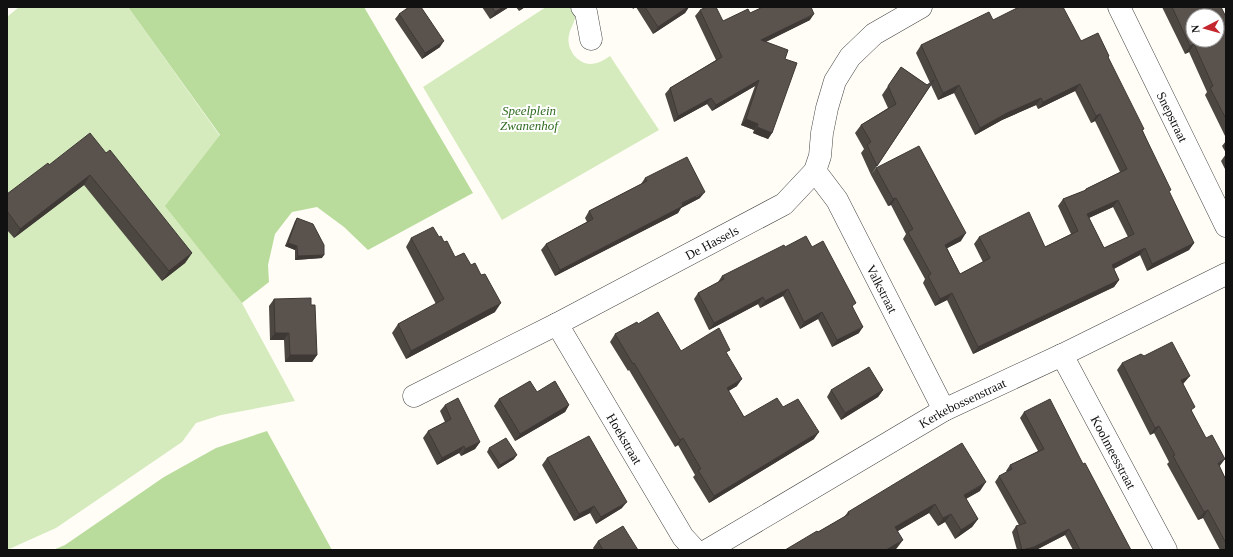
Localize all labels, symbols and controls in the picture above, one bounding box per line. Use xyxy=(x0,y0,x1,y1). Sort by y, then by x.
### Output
north arrow xyxy=(1185,8,1225,48)
text: N xyxy=(1189,24,1201,34)
street label: Snepstraat xyxy=(1153,89,1191,145)
park label: Speelplein Zwanenhof xyxy=(500,103,560,133)
street label: De Hassels xyxy=(683,222,741,263)
street label: Valkstraat xyxy=(863,262,900,316)
street label: Kerkebossenstraat xyxy=(916,375,1009,431)
street label: Hoekstraat xyxy=(603,411,645,467)
street label: Koolmeesstraat xyxy=(1088,413,1139,492)

